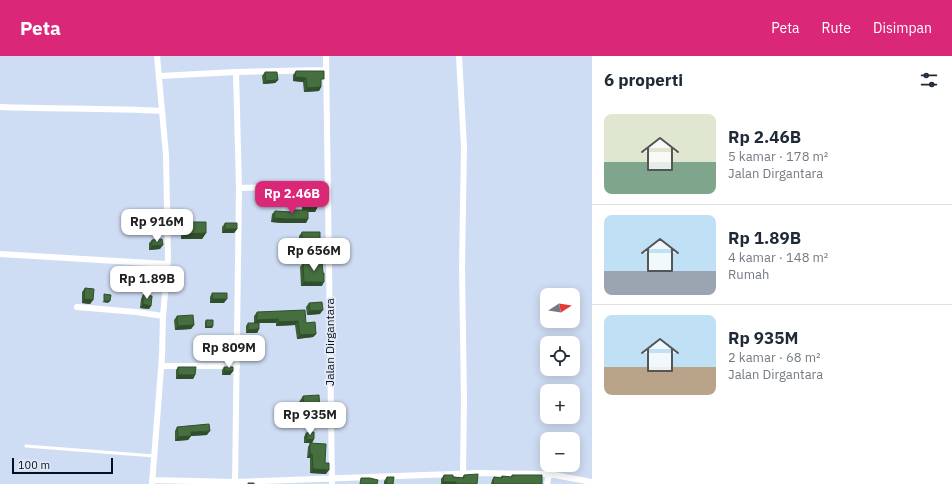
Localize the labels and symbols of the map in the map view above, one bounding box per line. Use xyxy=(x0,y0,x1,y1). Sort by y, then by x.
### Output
pin: Rp 2.46B xyxy=(251,181,333,215)
pin: Rp 916M xyxy=(120,209,194,243)
pin: Rp 656M xyxy=(277,238,351,272)
pin: Rp 1.89B xyxy=(106,266,188,300)
north arrow xyxy=(540,288,580,328)
street label: Jalan Dirgantara xyxy=(322,297,337,386)
pin: Rp 809M xyxy=(192,335,266,369)
pin: Rp 935M xyxy=(273,402,347,436)
scale bar xyxy=(12,456,113,475)

